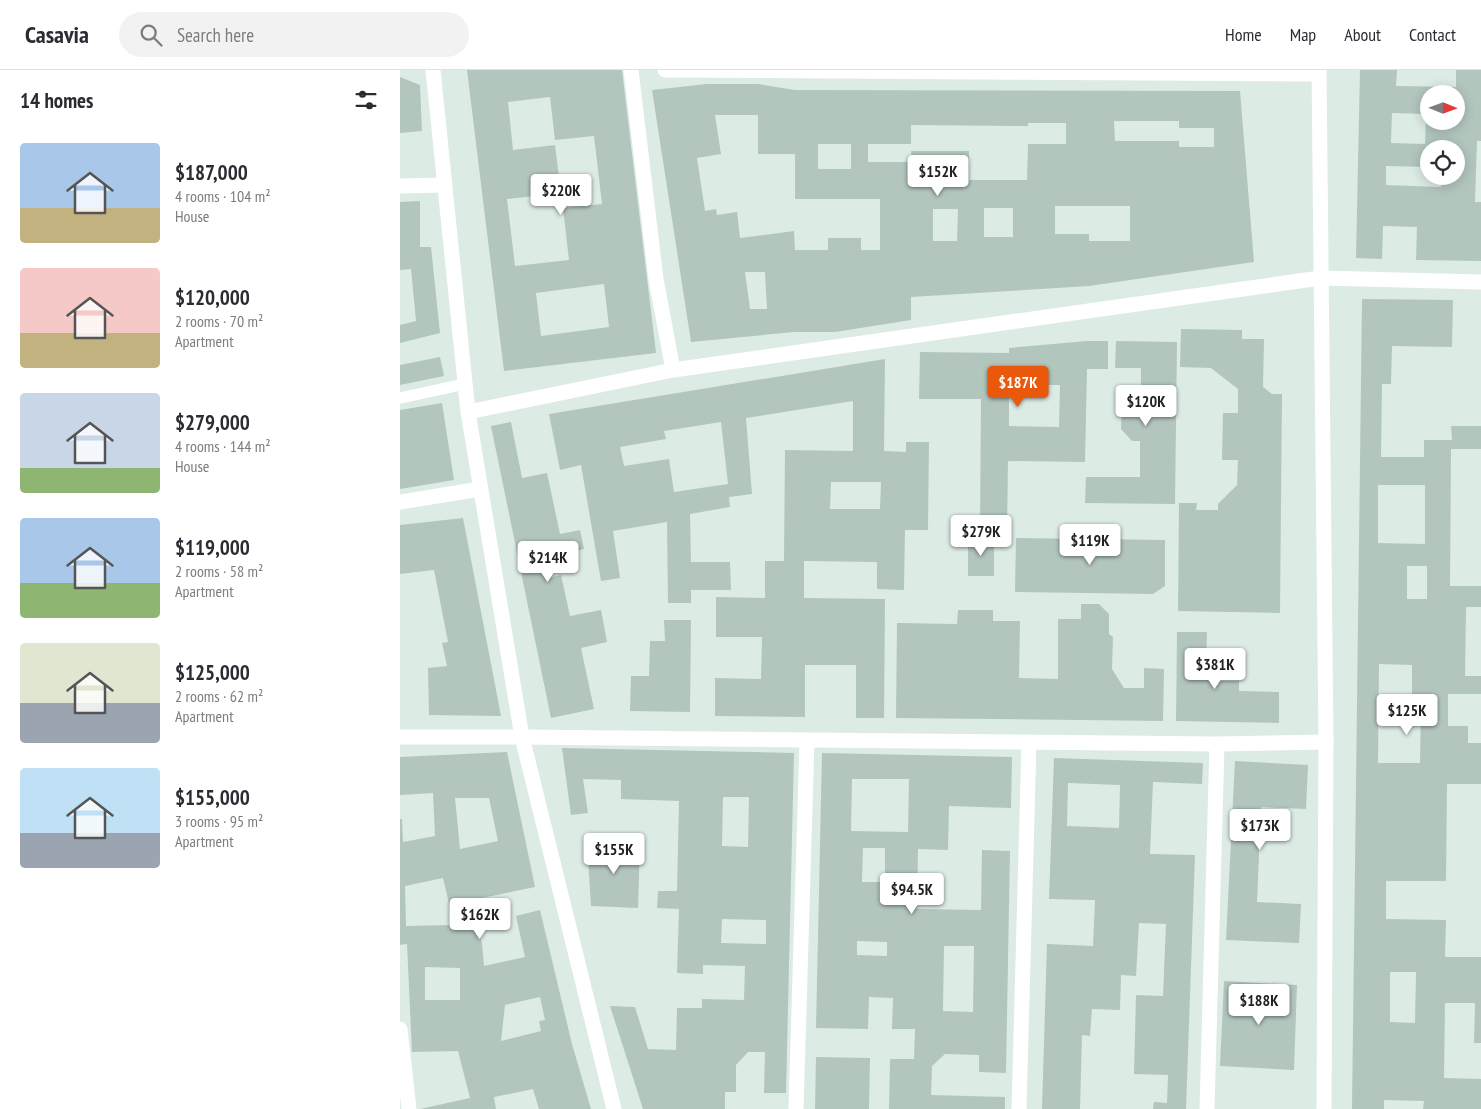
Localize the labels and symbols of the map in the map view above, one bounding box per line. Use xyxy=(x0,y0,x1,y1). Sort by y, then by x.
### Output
north arrow xyxy=(1420,85,1465,130)
pin: $152K xyxy=(903,154,973,197)
pin: $220K xyxy=(526,174,596,216)
pin: $187K xyxy=(983,366,1053,408)
pin: $120K xyxy=(1111,384,1181,427)
pin: $279K xyxy=(946,514,1016,557)
pin: $119K xyxy=(1055,524,1125,566)
pin: $214K xyxy=(513,540,583,583)
pin: $381K xyxy=(1180,648,1250,690)
pin: $125K xyxy=(1372,694,1442,736)
pin: $173K xyxy=(1225,808,1295,851)
pin: $155K xyxy=(579,832,649,875)
pin: $94.5K xyxy=(871,872,953,915)
pin: $162K xyxy=(445,898,515,940)
pin: $188K xyxy=(1224,984,1294,1026)

